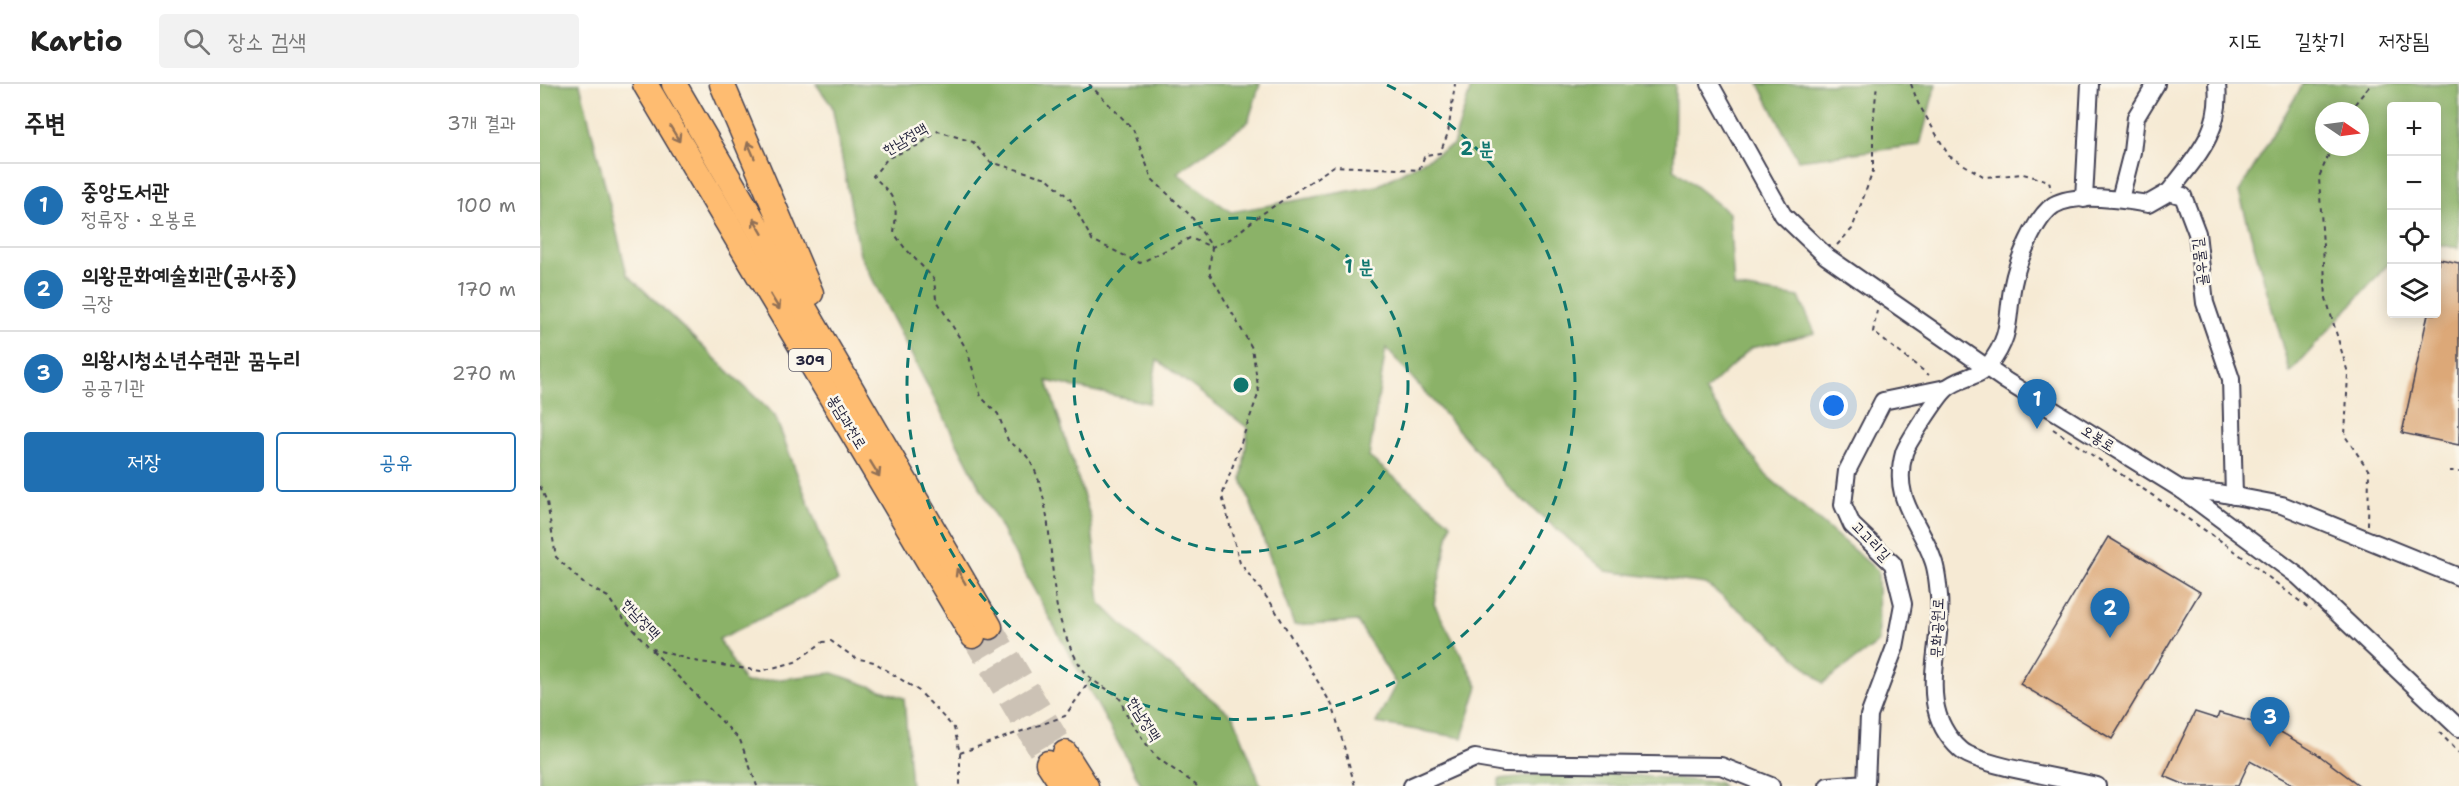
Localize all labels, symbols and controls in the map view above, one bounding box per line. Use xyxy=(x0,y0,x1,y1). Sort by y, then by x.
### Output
search box xyxy=(159,14,579,68)
text: Kartio xyxy=(30,22,123,60)
icon: search xyxy=(180,25,213,58)
text: 장소 검색 xyxy=(228,27,306,56)
text: 지도 xyxy=(2228,27,2262,55)
text: 길찾기 xyxy=(2295,27,2345,55)
text: 저장됨 xyxy=(2378,27,2429,55)
north arrow xyxy=(2315,102,2369,156)
map controls xyxy=(2387,102,2441,318)
button: + xyxy=(2387,102,2441,156)
text: 주변 xyxy=(24,105,66,140)
text: 3개 결과 xyxy=(447,110,516,136)
street label: 한남정맥 xyxy=(879,118,931,160)
one-way arrow xyxy=(670,125,682,142)
text: 2 분 xyxy=(1460,137,1494,161)
one-way arrow xyxy=(744,142,756,160)
button: − xyxy=(2387,156,2441,210)
text: 중앙도서관 xyxy=(81,177,170,206)
text: 1 xyxy=(39,192,48,218)
text: 100 m xyxy=(456,192,516,218)
text: 정류장 · 오봉로 xyxy=(81,206,197,232)
button: locate xyxy=(2387,210,2441,264)
one-way arrow xyxy=(752,218,764,235)
street label: 골우물길 xyxy=(2187,237,2213,287)
text: 1 분 xyxy=(1345,255,1373,279)
text: 의왕문화예술회관(공사중) xyxy=(81,261,297,290)
button: layers xyxy=(2387,264,2441,318)
text: 2 xyxy=(37,276,51,302)
text: 170 m xyxy=(457,276,516,302)
text: 극장 xyxy=(81,290,113,316)
one-way arrow xyxy=(770,293,782,310)
text: 의왕시청소년수련관 꿈누리 xyxy=(81,345,301,374)
road number: 309 xyxy=(789,349,831,371)
text: 3 xyxy=(37,360,51,386)
text: 270 m xyxy=(452,360,516,386)
text: 공공기관 xyxy=(81,374,145,400)
centre of rings xyxy=(1231,375,1251,395)
pin: 1 xyxy=(2018,380,2056,429)
street label: 봉담과천로 xyxy=(823,391,871,453)
your location xyxy=(1819,391,1848,420)
street label: 오봉로 xyxy=(2077,420,2119,456)
button: 저장 xyxy=(24,432,264,492)
button: 공유 xyxy=(276,432,516,492)
one-way arrow xyxy=(870,460,882,477)
street label: 고고리길 xyxy=(1847,517,1895,565)
one-way arrow xyxy=(954,568,966,585)
pin: 2 xyxy=(2090,588,2130,638)
street label: 한남정맥 xyxy=(617,595,665,643)
street label: 문화공원로 xyxy=(1926,597,1948,659)
street label: 한남정맥 xyxy=(1123,693,1165,745)
pin: 3 xyxy=(2250,698,2290,747)

